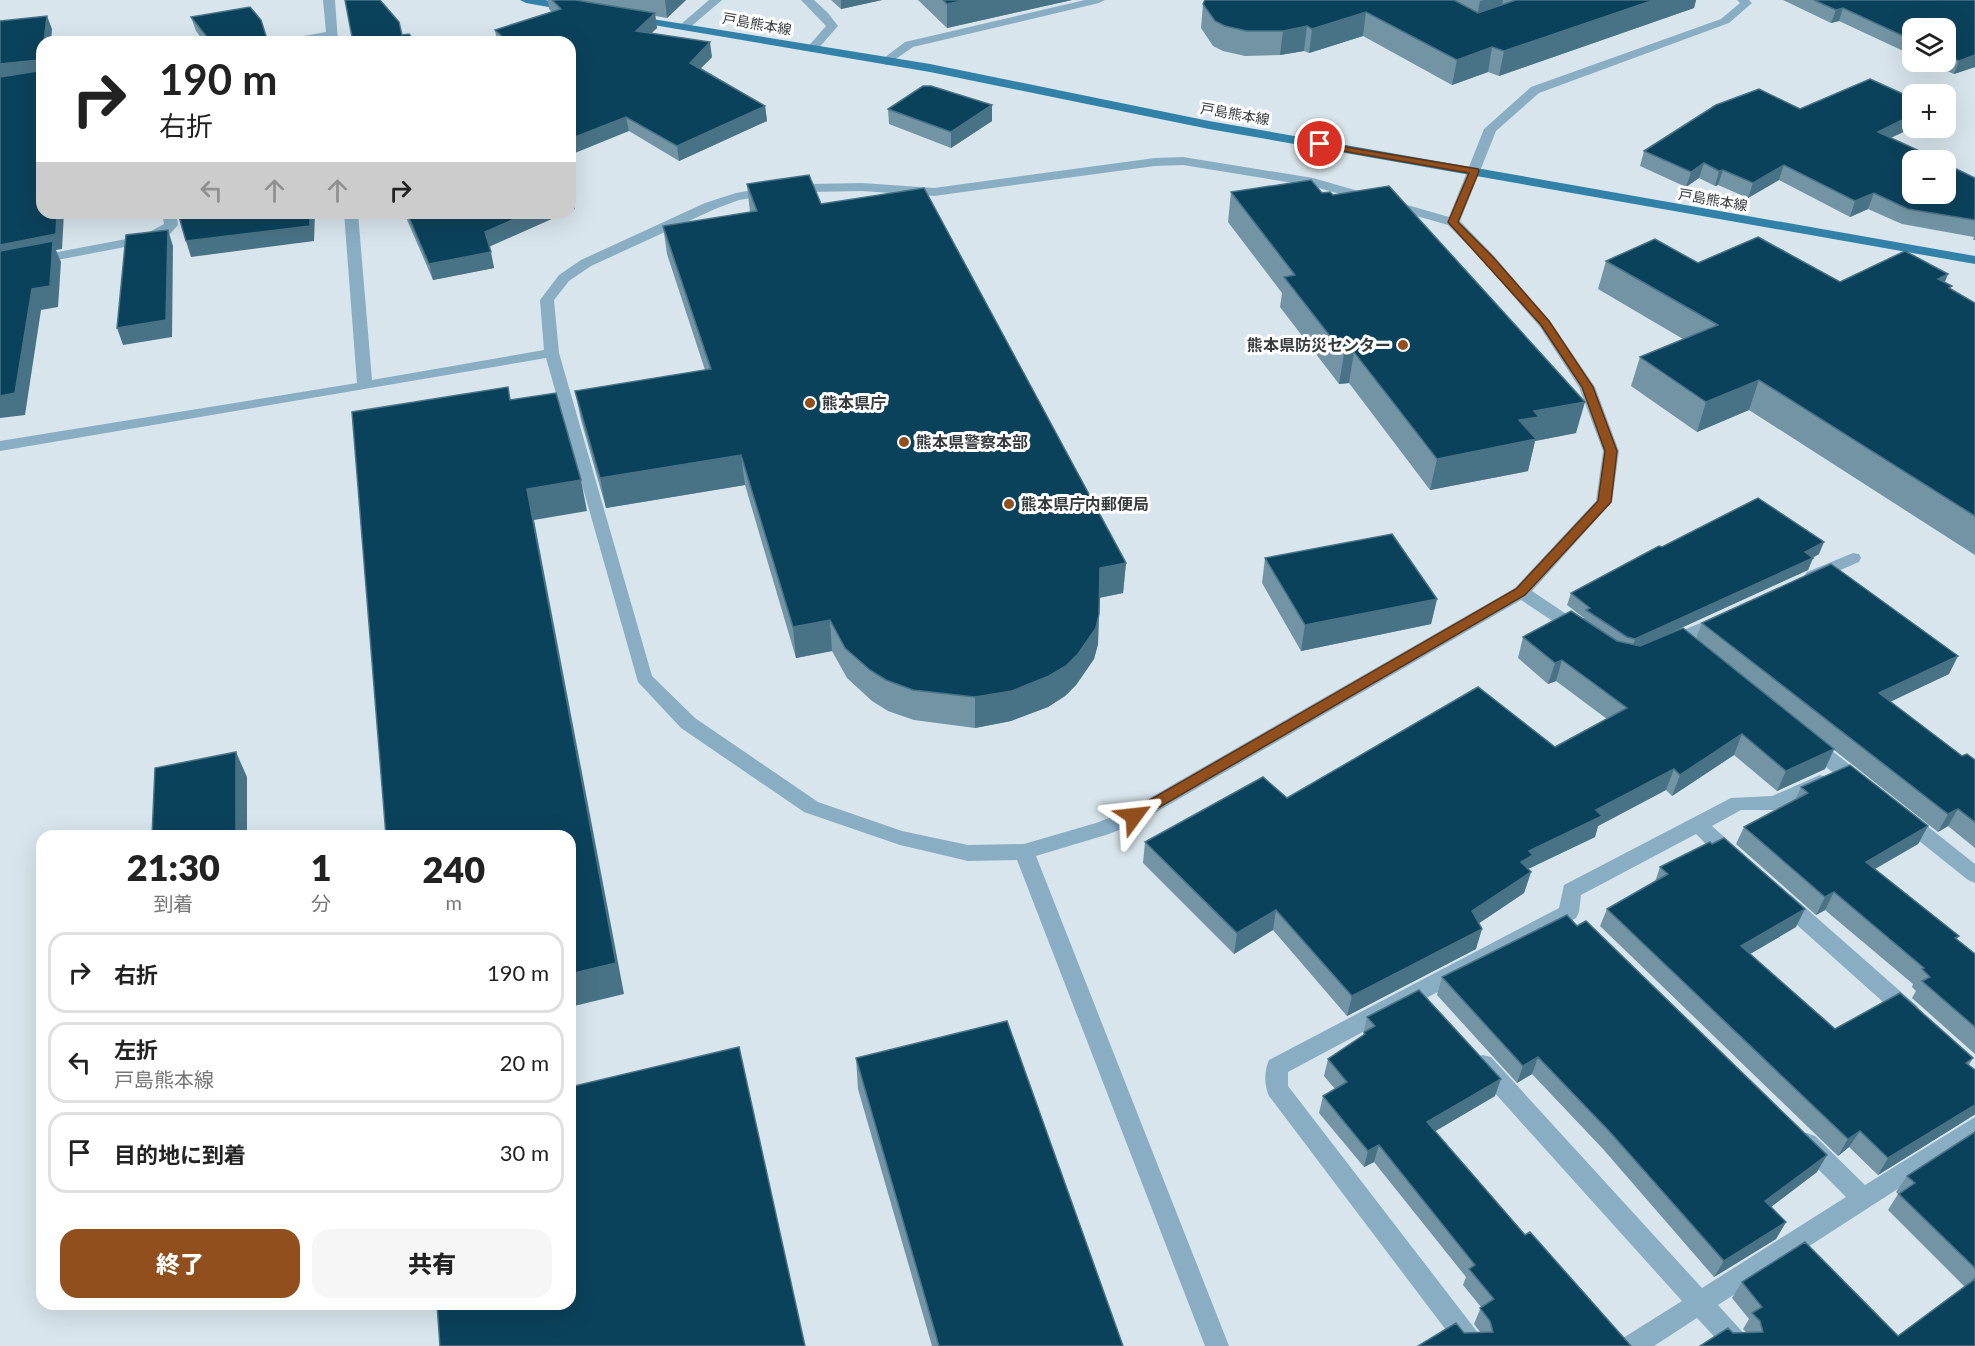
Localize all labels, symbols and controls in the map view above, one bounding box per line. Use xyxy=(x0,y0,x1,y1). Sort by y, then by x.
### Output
street label: 戸島熊本線 xyxy=(721,9,793,38)
map controls xyxy=(1902,18,1956,204)
button: layers xyxy=(1902,18,1956,72)
text: 190 m xyxy=(159,54,277,104)
icon: right xyxy=(60,60,138,138)
button: + xyxy=(1902,84,1956,138)
street label: 戸島熊本線 xyxy=(1199,99,1271,128)
text: 右折 xyxy=(159,109,213,142)
pin xyxy=(1294,118,1345,169)
icon: arrive xyxy=(1303,127,1336,160)
button: − xyxy=(1902,150,1956,204)
icon: left xyxy=(195,174,228,207)
icon: ahead xyxy=(258,174,291,207)
icon: ahead xyxy=(321,174,354,207)
icon: right xyxy=(384,174,417,207)
street label: 戸島熊本線 xyxy=(1677,185,1749,214)
place label: 熊本県防災センター xyxy=(1247,335,1391,354)
marker: 熊本県防災センター xyxy=(1396,338,1410,352)
place label: 熊本県庁 xyxy=(822,393,886,412)
marker: 熊本県庁 xyxy=(803,396,817,410)
place label: 熊本県警察本部 xyxy=(916,432,1028,451)
marker: 熊本県警察本部 xyxy=(897,435,911,449)
place label: 熊本県庁内郵便局 xyxy=(1021,494,1149,513)
marker: 熊本県庁内郵便局 xyxy=(1002,497,1016,511)
position arrow xyxy=(1102,784,1166,848)
text: 21:30 xyxy=(127,845,220,889)
text: 1 xyxy=(311,845,332,889)
text: 240 xyxy=(422,847,485,891)
text: m xyxy=(446,890,462,914)
text: 到着 xyxy=(153,891,193,915)
text: 分 xyxy=(311,891,331,915)
icon: right xyxy=(63,956,96,989)
text: 190 m xyxy=(487,959,549,986)
text: 右折 xyxy=(114,961,158,988)
text: 左折 xyxy=(114,1036,158,1063)
icon: left xyxy=(63,1046,96,1079)
text: 20 m xyxy=(500,1049,549,1076)
text: 戸島熊本線 xyxy=(114,1067,214,1091)
icon: arrive xyxy=(63,1136,96,1169)
text: 30 m xyxy=(500,1139,549,1166)
text: 目的地に到着 xyxy=(114,1141,246,1168)
button: 終了 xyxy=(60,1229,300,1298)
button: 共有 xyxy=(312,1229,552,1298)

